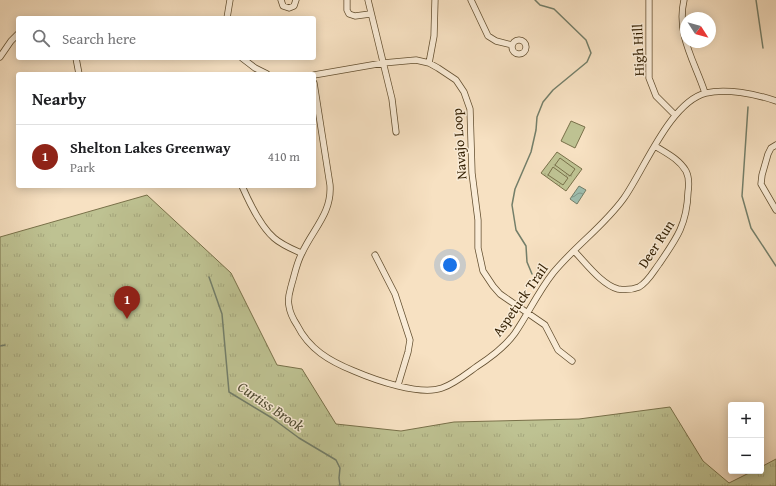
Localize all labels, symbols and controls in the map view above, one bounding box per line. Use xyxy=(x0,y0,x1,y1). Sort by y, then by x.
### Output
north arrow xyxy=(680,12,716,48)
search box xyxy=(16,16,316,60)
street label: High Hill xyxy=(627,23,649,76)
icon: search xyxy=(30,27,52,49)
text: Search here xyxy=(62,28,136,49)
text: Nearby xyxy=(32,86,86,111)
street label: Navajo Loop xyxy=(446,107,471,180)
text: Shelton Lakes Greenway xyxy=(70,137,231,158)
text: 1 xyxy=(42,147,48,166)
text: 410 m xyxy=(268,147,300,166)
text: Park xyxy=(70,158,95,177)
street label: Deer Run xyxy=(633,216,679,272)
your location xyxy=(440,255,460,275)
street label: Aspetuck Trail xyxy=(487,259,553,340)
pin: 1 xyxy=(114,286,140,319)
water label: Curtiss Brook xyxy=(234,376,308,436)
map controls xyxy=(728,402,764,474)
button: + xyxy=(728,402,764,438)
button: − xyxy=(728,438,764,474)

